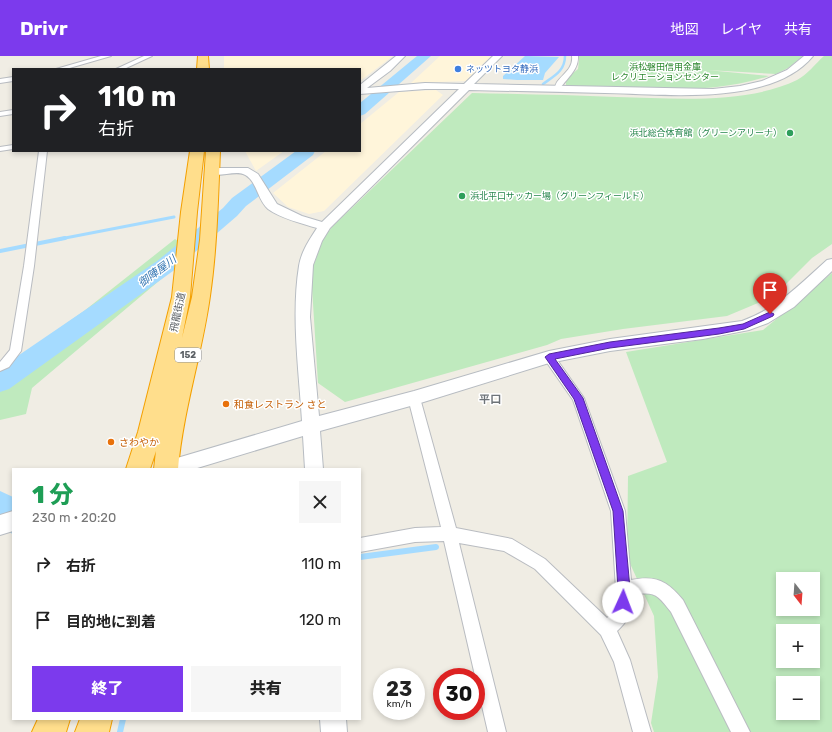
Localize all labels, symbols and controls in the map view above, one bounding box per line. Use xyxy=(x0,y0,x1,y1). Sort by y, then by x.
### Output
text: Drivr xyxy=(20,17,68,40)
text: 地図 xyxy=(670,21,698,38)
text: レイヤ xyxy=(720,21,762,38)
text: 共有 xyxy=(784,21,812,38)
park label: 浜松磐田信用金庫 レクリエーションセンター xyxy=(611,62,719,82)
marker: ネッツトヨタ静浜 xyxy=(453,64,463,74)
place label: ネッツトヨタ静浜 xyxy=(466,64,539,74)
text: 110 m xyxy=(98,80,176,113)
icon: right xyxy=(32,84,84,136)
text: 右折 xyxy=(98,118,134,140)
place label: 浜北総合体育館（グリーンアリーナ） xyxy=(629,128,782,138)
marker: 浜北総合体育館（グリーンアリーナ） xyxy=(785,128,795,138)
marker: 浜北平口サッカー場（グリーンフィールド） xyxy=(457,191,467,201)
place label: 浜北平口サッカー場（グリーンフィールド） xyxy=(470,191,649,201)
water label: 御陣屋川 xyxy=(136,252,180,290)
pin xyxy=(753,273,787,314)
icon: arrive xyxy=(759,279,781,301)
street label: 飛龍街道 xyxy=(168,291,188,333)
road number: 152 xyxy=(175,348,201,362)
district label: 平口 xyxy=(479,393,501,406)
marker: 和食レストラン さと xyxy=(221,399,231,409)
place label: 和食レストラン さと xyxy=(234,399,326,411)
marker: さわやか xyxy=(106,437,116,447)
place label: さわやか xyxy=(119,437,159,449)
text: 1 分 xyxy=(32,481,73,509)
button: close xyxy=(299,481,341,523)
text: 230 m · 20:20 xyxy=(32,510,116,525)
icon: right xyxy=(32,553,54,575)
text: 110 m xyxy=(302,555,341,573)
text: 右折 xyxy=(66,557,96,575)
north arrow xyxy=(776,572,820,616)
map controls xyxy=(776,572,820,720)
position arrow xyxy=(602,581,644,623)
icon: arrive xyxy=(32,609,54,631)
text: 120 m xyxy=(299,611,341,629)
text: 目的地に到着 xyxy=(66,613,156,631)
button: + xyxy=(776,624,820,668)
button: 終了 xyxy=(32,666,183,712)
button: 共有 xyxy=(191,666,341,712)
speed limit sign: 30 xyxy=(433,668,485,720)
button: − xyxy=(776,676,820,720)
text: 23 xyxy=(386,677,412,701)
text: km/h xyxy=(387,698,411,710)

